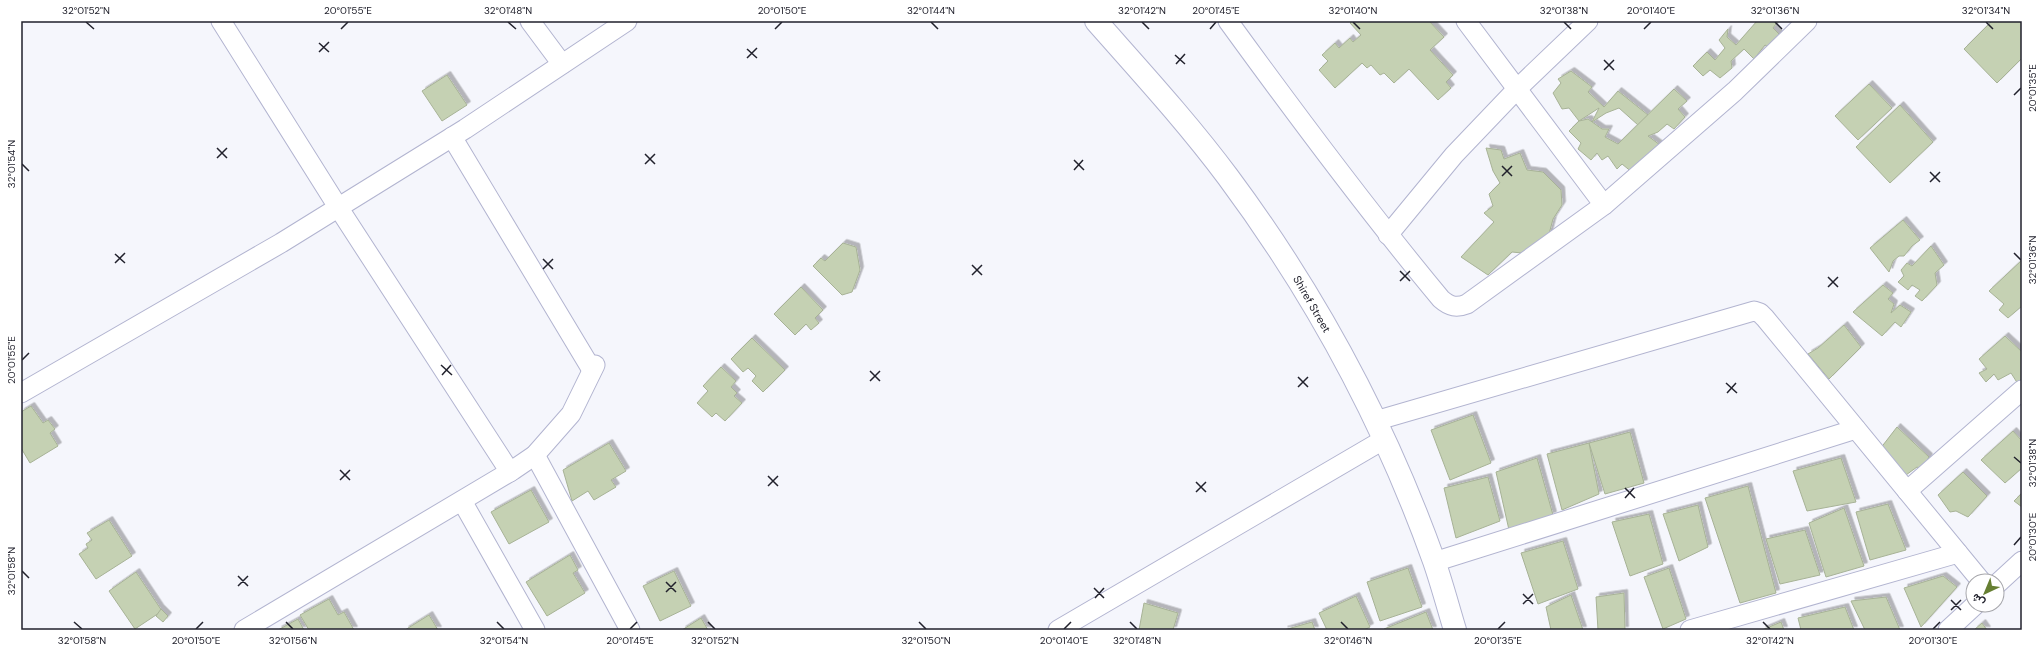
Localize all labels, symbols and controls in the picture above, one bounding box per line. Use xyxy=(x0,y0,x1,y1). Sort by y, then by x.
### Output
text: 32°01'52"N xyxy=(62,4,110,17)
text: 20°01'55"E xyxy=(324,4,372,17)
text: 32°01'48"N xyxy=(484,4,532,17)
text: 20°01'50"E xyxy=(758,4,807,17)
text: 32°01'44"N xyxy=(907,4,955,17)
text: 32°01'42"N xyxy=(1118,4,1166,17)
text: 20°01'45"E xyxy=(1192,4,1240,17)
text: 32°01'40"N xyxy=(1329,4,1378,17)
text: 32°01'38"N xyxy=(1540,4,1588,17)
text: 20°01'40"E xyxy=(1627,4,1676,17)
text: 32°01'36"N xyxy=(1751,4,1799,17)
text: 32°01'34"N xyxy=(1962,4,2010,17)
text: 20°01'35"E xyxy=(2026,64,2039,112)
text: 32°01'54"N xyxy=(5,140,18,188)
text: 32°01'36"N xyxy=(2026,236,2039,284)
street label: Shiref Street xyxy=(1290,273,1334,335)
text: 20°01'55"E xyxy=(5,336,18,384)
text: 32°01'38"N xyxy=(2026,439,2039,487)
text: 20°01'30"E xyxy=(2026,512,2039,561)
text: 32°01'58"N xyxy=(5,547,18,595)
north arrow xyxy=(1965,573,2005,613)
text: ش xyxy=(1968,591,1988,610)
text: 32°01'58"N xyxy=(58,634,106,647)
text: 20°01'50"E xyxy=(172,634,221,647)
text: 32°01'56"N xyxy=(269,634,317,647)
text: 32°01'54"N xyxy=(480,634,528,647)
text: 20°01'45"E xyxy=(606,634,654,647)
text: 32°01'52"N xyxy=(691,634,739,647)
text: 32°01'50"N xyxy=(901,634,951,647)
text: 20°01'40"E xyxy=(1040,634,1089,647)
text: 32°01'48"N xyxy=(1113,634,1161,647)
text: 32°01'46"N xyxy=(1324,634,1372,647)
text: 20°01'35"E xyxy=(1474,634,1522,647)
text: 32°01'42"N xyxy=(1746,634,1794,647)
text: 20°01'30"E xyxy=(1909,634,1958,647)

